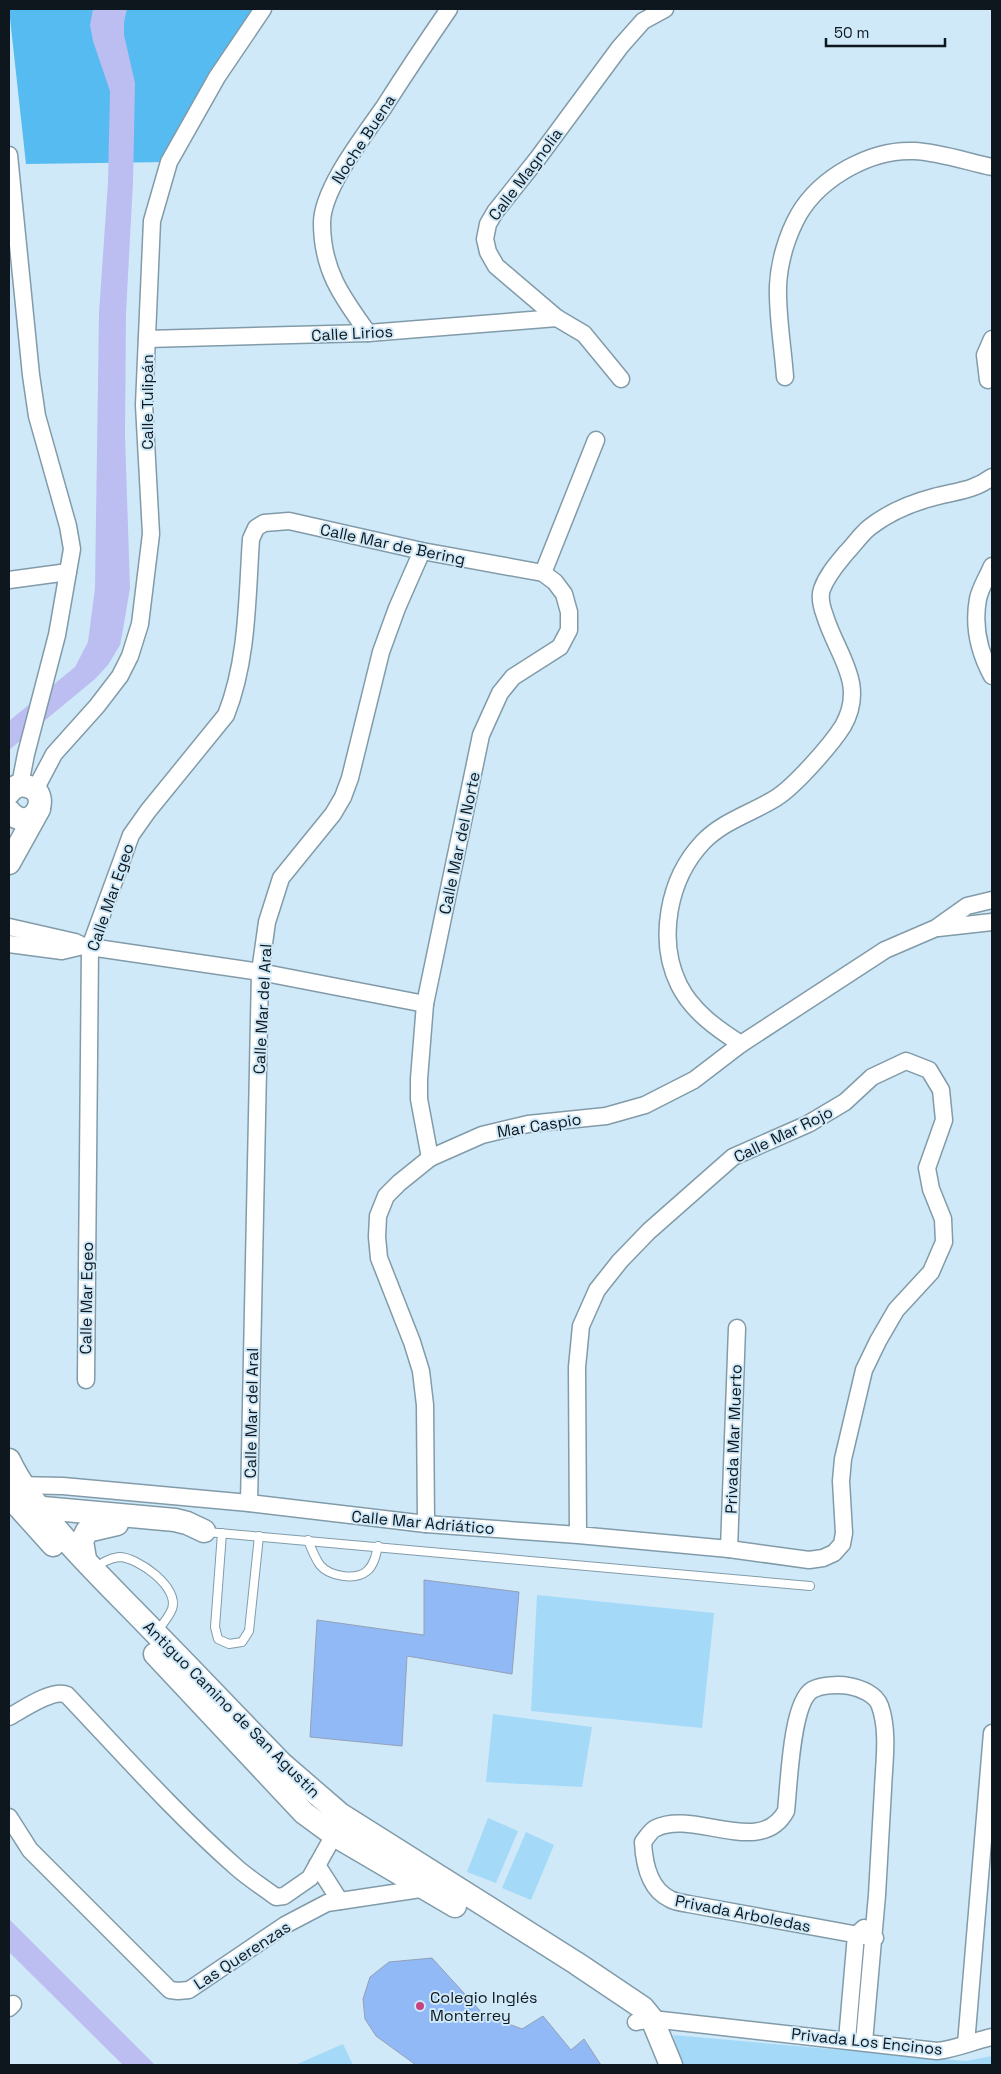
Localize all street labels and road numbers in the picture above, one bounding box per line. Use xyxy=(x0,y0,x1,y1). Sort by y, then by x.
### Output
street label: Noche Buena xyxy=(327,91,400,188)
street label: Calle Magnolia xyxy=(484,124,567,225)
street label: Calle Lirios xyxy=(311,321,393,346)
street label: Calle Tulipán xyxy=(137,354,158,450)
street label: Calle Mar de Bering xyxy=(318,519,467,570)
street label: Calle Mar del Norte xyxy=(434,770,485,916)
street label: Calle Mar Egeo xyxy=(82,840,139,954)
street label: Calle Mar del Aral xyxy=(249,943,276,1075)
street label: Calle Mar Rojo xyxy=(730,1101,836,1168)
street label: Mar Caspio xyxy=(495,1108,583,1143)
street label: Calle Mar Egeo xyxy=(75,1241,98,1355)
street label: Calle Mar del Aral xyxy=(240,1348,263,1479)
street label: Privada Mar Muerto xyxy=(720,1364,747,1514)
street label: Calle Mar Adriático xyxy=(350,1506,495,1539)
street label: Antiguo Camino de San Agustín xyxy=(139,1616,325,1802)
street label: Privada Arboledas xyxy=(673,1890,813,1937)
street label: Las Querenzas xyxy=(190,1916,295,1995)
street label: Privada Los Encinos xyxy=(790,2023,944,2060)

